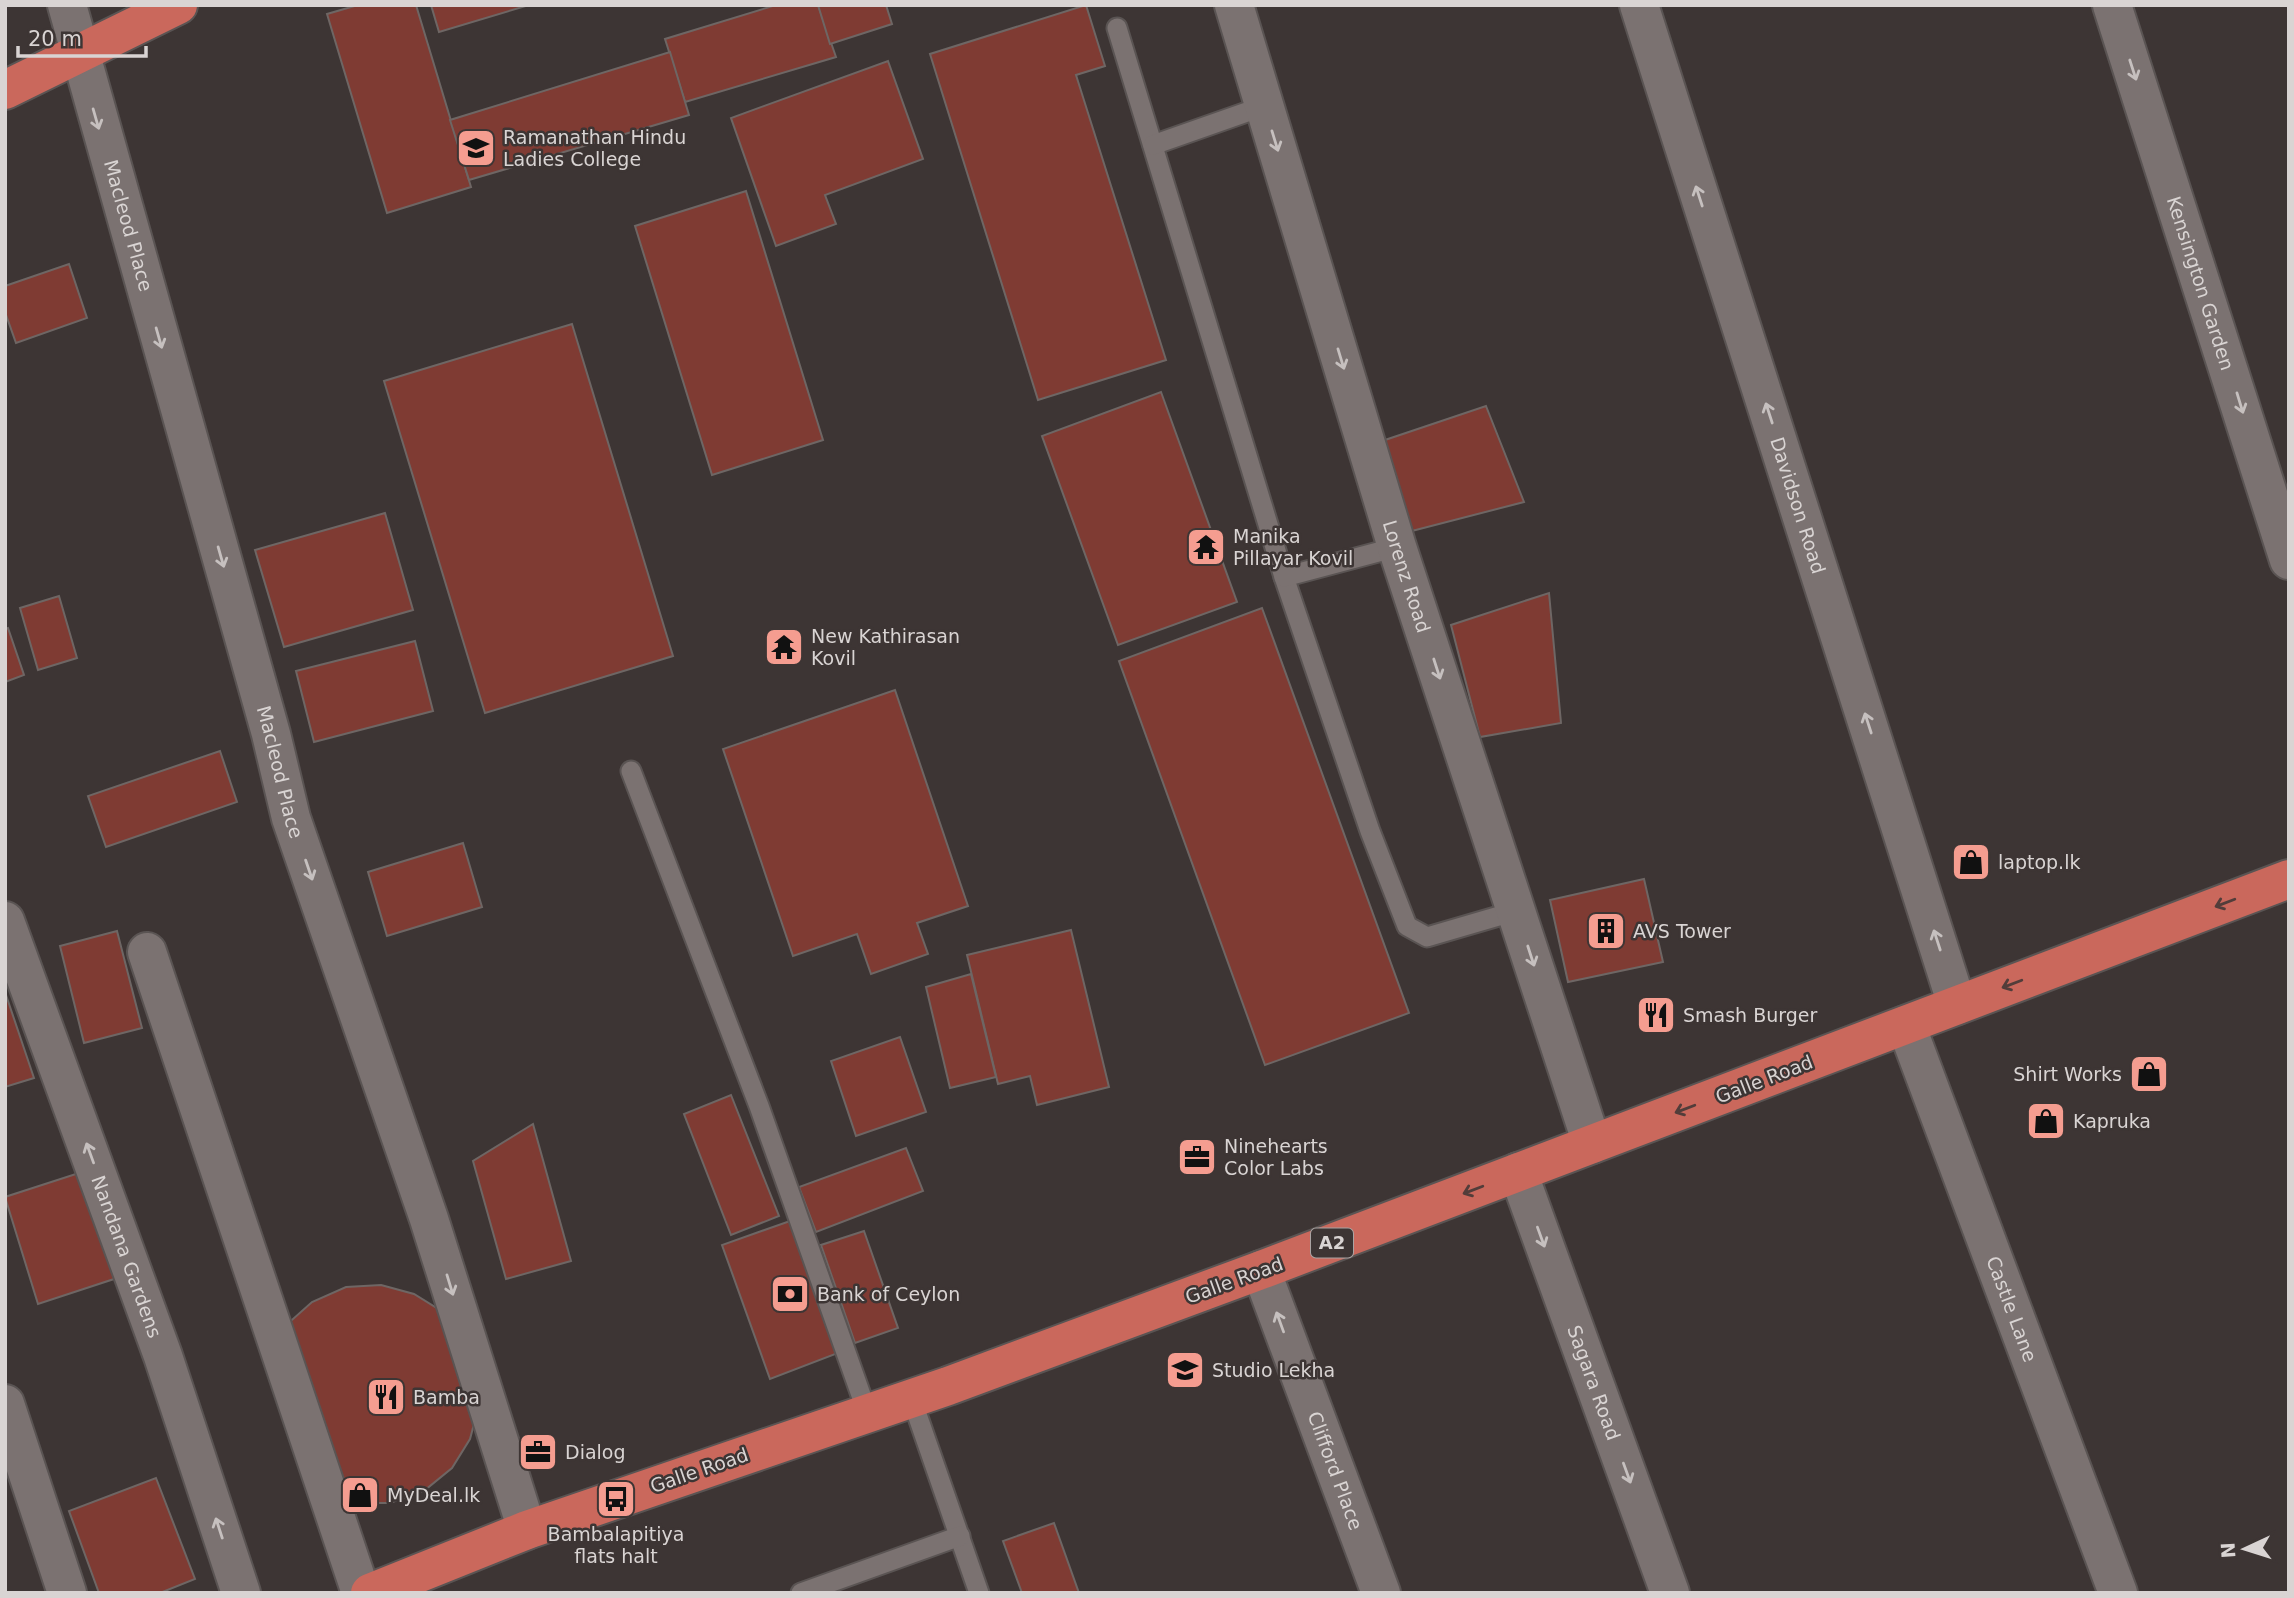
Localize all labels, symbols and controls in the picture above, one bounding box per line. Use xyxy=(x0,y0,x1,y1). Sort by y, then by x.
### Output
scale bar xyxy=(18,14,145,58)
text: 20 m xyxy=(28,27,82,51)
one-way arrow xyxy=(2128,59,2140,81)
one-way arrow xyxy=(91,108,104,130)
place label: Ramanathan Hindu Ladies College xyxy=(503,126,686,170)
school or university icon: Ramanathan Hindu Ladies College xyxy=(455,127,497,169)
one-way arrow xyxy=(1269,130,1282,152)
street label: Macleod Place xyxy=(100,157,158,294)
one-way arrow xyxy=(1692,186,1705,208)
street label: Kensington Garden xyxy=(2163,193,2239,373)
one-way arrow xyxy=(153,327,166,349)
one-way arrow xyxy=(1335,347,1348,369)
one-way arrow xyxy=(2235,392,2248,414)
one-way arrow xyxy=(1761,402,1774,424)
street label: Davidson Road xyxy=(1766,434,1830,576)
street label: Lorenz Road xyxy=(1379,518,1435,635)
place label: Manika Pillayar Kovil xyxy=(1233,525,1353,569)
temple icon: Manika Pillayar Kovil xyxy=(1185,526,1227,568)
one-way arrow xyxy=(215,545,228,568)
place label: New Kathirasan Kovil xyxy=(811,625,960,669)
temple icon: New Kathirasan Kovil xyxy=(763,626,805,668)
one-way arrow xyxy=(1432,658,1445,680)
street label: Macleod Place xyxy=(253,703,308,841)
one-way arrow xyxy=(1860,712,1873,734)
shop icon: laptop.lk xyxy=(1950,841,1992,883)
place label: laptop.lk xyxy=(1998,851,2080,873)
one-way arrow xyxy=(304,859,316,881)
one-way arrow xyxy=(2215,898,2236,911)
building icon: AVS Tower xyxy=(1585,910,1627,952)
place label: AVS Tower xyxy=(1633,920,1731,942)
one-way arrow xyxy=(1929,929,1942,951)
one-way arrow xyxy=(1526,944,1538,966)
one-way arrow xyxy=(2002,979,2024,991)
restaurant icon: Smash Burger xyxy=(1635,994,1677,1036)
place label: Smash Burger xyxy=(1683,1004,1817,1026)
street label: Galle Road xyxy=(1712,1050,1816,1108)
shop icon: Shirt Works xyxy=(2128,1053,2170,1095)
place label: Shirt Works xyxy=(2013,1063,2122,1085)
shop icon: Kapruka xyxy=(2025,1100,2067,1142)
one-way arrow xyxy=(1675,1103,1697,1116)
place label: Kapruka xyxy=(2073,1110,2151,1132)
place label: Ninehearts Color Labs xyxy=(1224,1135,1328,1179)
office icon: Ninehearts Color Labs xyxy=(1176,1136,1218,1178)
one-way arrow xyxy=(83,1143,95,1165)
street label: Nandana Gardens xyxy=(87,1172,166,1341)
one-way arrow xyxy=(1462,1184,1484,1197)
one-way arrow xyxy=(1536,1225,1548,1247)
road number: A2 xyxy=(1311,1228,1353,1258)
street label: Galle Road xyxy=(1182,1252,1286,1308)
street label: Castle Lane xyxy=(1982,1253,2042,1365)
one-way arrow xyxy=(444,1273,457,1295)
bank icon: Bank of Ceylon xyxy=(769,1273,811,1315)
place label: Bank of Ceylon xyxy=(817,1283,960,1305)
one-way arrow xyxy=(1273,1312,1286,1333)
street label: Sagara Road xyxy=(1563,1322,1625,1443)
school or university icon: Studio Lekha xyxy=(1164,1349,1206,1391)
place label: Studio Lekha xyxy=(1212,1359,1335,1381)
restaurant icon: Bamba xyxy=(365,1376,407,1418)
place label: Bamba xyxy=(413,1386,480,1408)
street label: Clifford Place xyxy=(1303,1408,1368,1533)
office icon: Dialog xyxy=(517,1431,559,1473)
place label: Dialog xyxy=(565,1441,626,1463)
street label: Galle Road xyxy=(647,1443,751,1497)
one-way arrow xyxy=(1622,1462,1634,1484)
shop icon: MyDeal.lk xyxy=(339,1474,381,1516)
bus stop icon: Bambalapitiya flats halt xyxy=(595,1478,637,1520)
place label: MyDeal.lk xyxy=(387,1484,480,1506)
north arrow xyxy=(2210,1514,2280,1584)
one-way arrow xyxy=(212,1517,225,1539)
place label: Bambalapitiya flats halt xyxy=(548,1523,684,1567)
text: N xyxy=(2217,1541,2240,1559)

